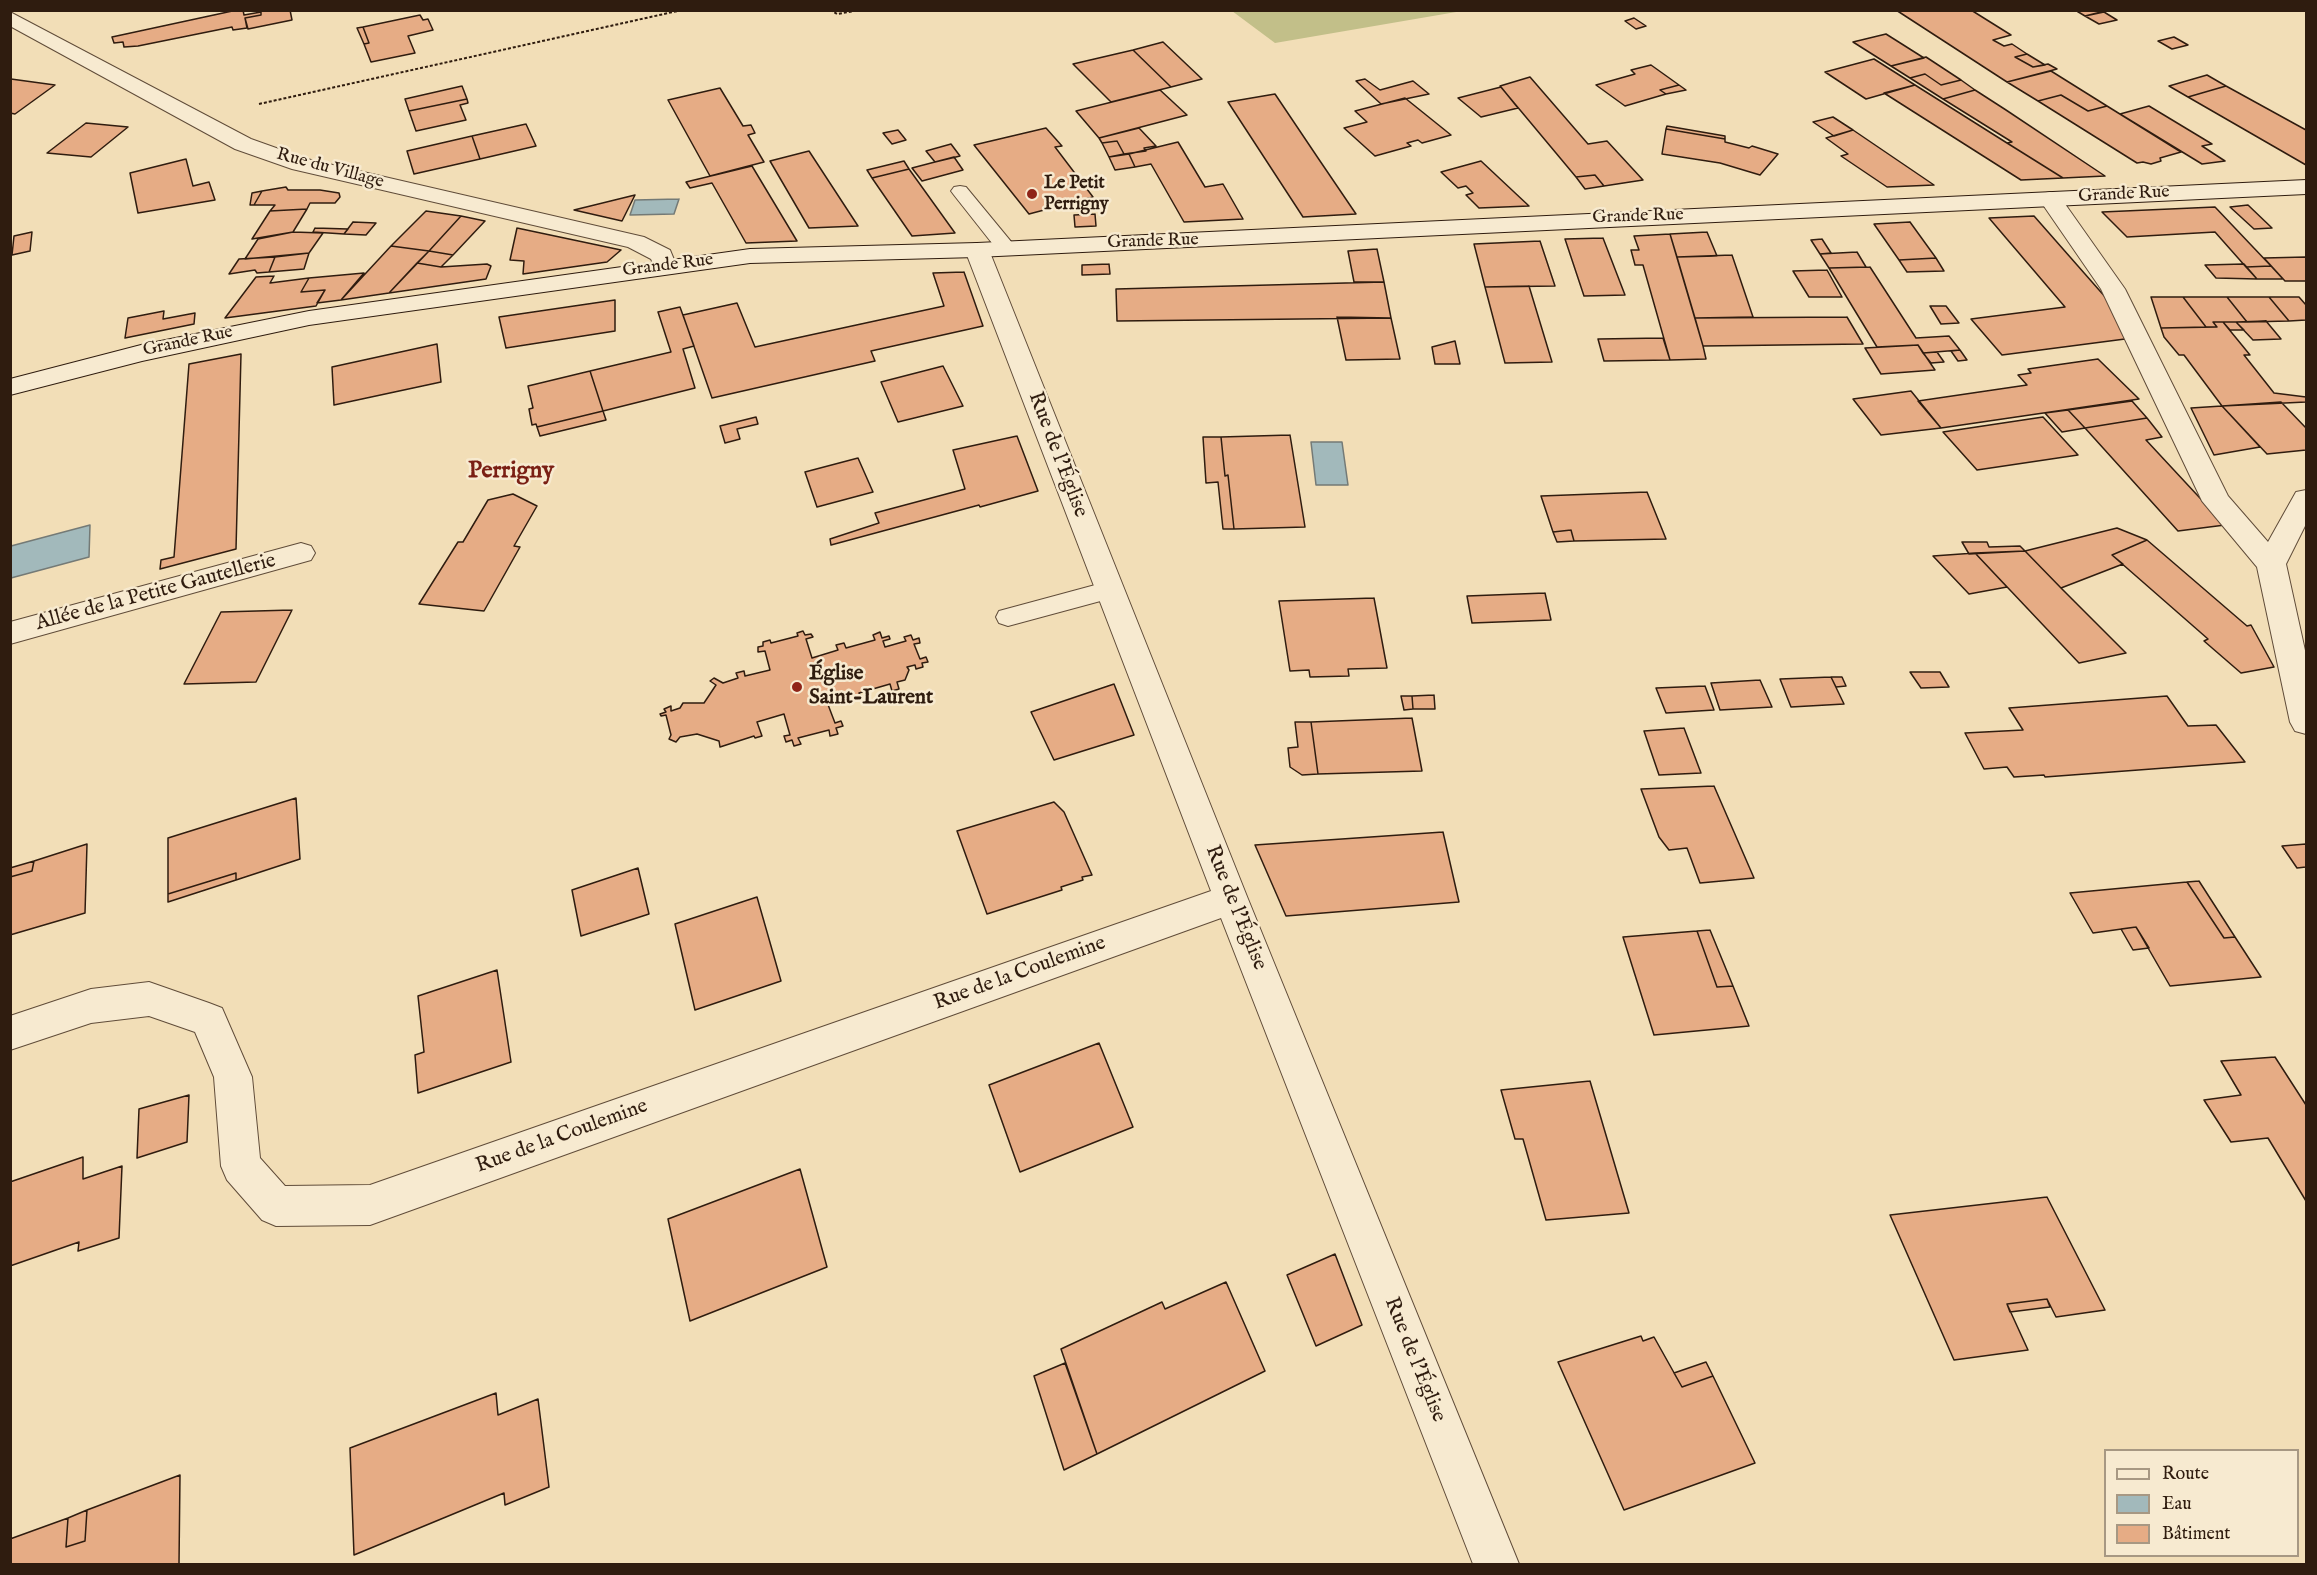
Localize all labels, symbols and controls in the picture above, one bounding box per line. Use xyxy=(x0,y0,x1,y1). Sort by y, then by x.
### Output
street label: Rue du Village xyxy=(274,144,386,194)
place label: Le Petit Perrigny xyxy=(1044,173,1109,216)
street label: Grande Rue xyxy=(2078,182,2170,208)
marker: Le Petit Perrigny xyxy=(1025,187,1039,201)
street label: Grande Rue xyxy=(1592,205,1684,229)
street label: Grande Rue xyxy=(1107,230,1199,254)
street label: Grande Rue xyxy=(621,250,715,282)
street label: Grande Rue xyxy=(141,322,235,362)
street label: Rue de l'Église xyxy=(1022,389,1092,521)
district label: Perrigny xyxy=(468,458,554,486)
street label: Allée de la Petite Gautellerie xyxy=(33,549,279,637)
place label: Église Saint-Laurent xyxy=(809,662,933,712)
marker: Église Saint-Laurent xyxy=(790,680,804,694)
street label: Rue de l'Église xyxy=(1199,842,1271,974)
street label: Rue de la Coulemine xyxy=(931,931,1109,1017)
street label: Rue de la Coulemine xyxy=(473,1094,651,1180)
street label: Rue de l'Église xyxy=(1378,1294,1450,1426)
legend xyxy=(2104,1449,2299,1557)
text: Route xyxy=(2162,1463,2209,1486)
text: Eau xyxy=(2162,1493,2192,1516)
text: Bâtiment xyxy=(2162,1523,2231,1546)

